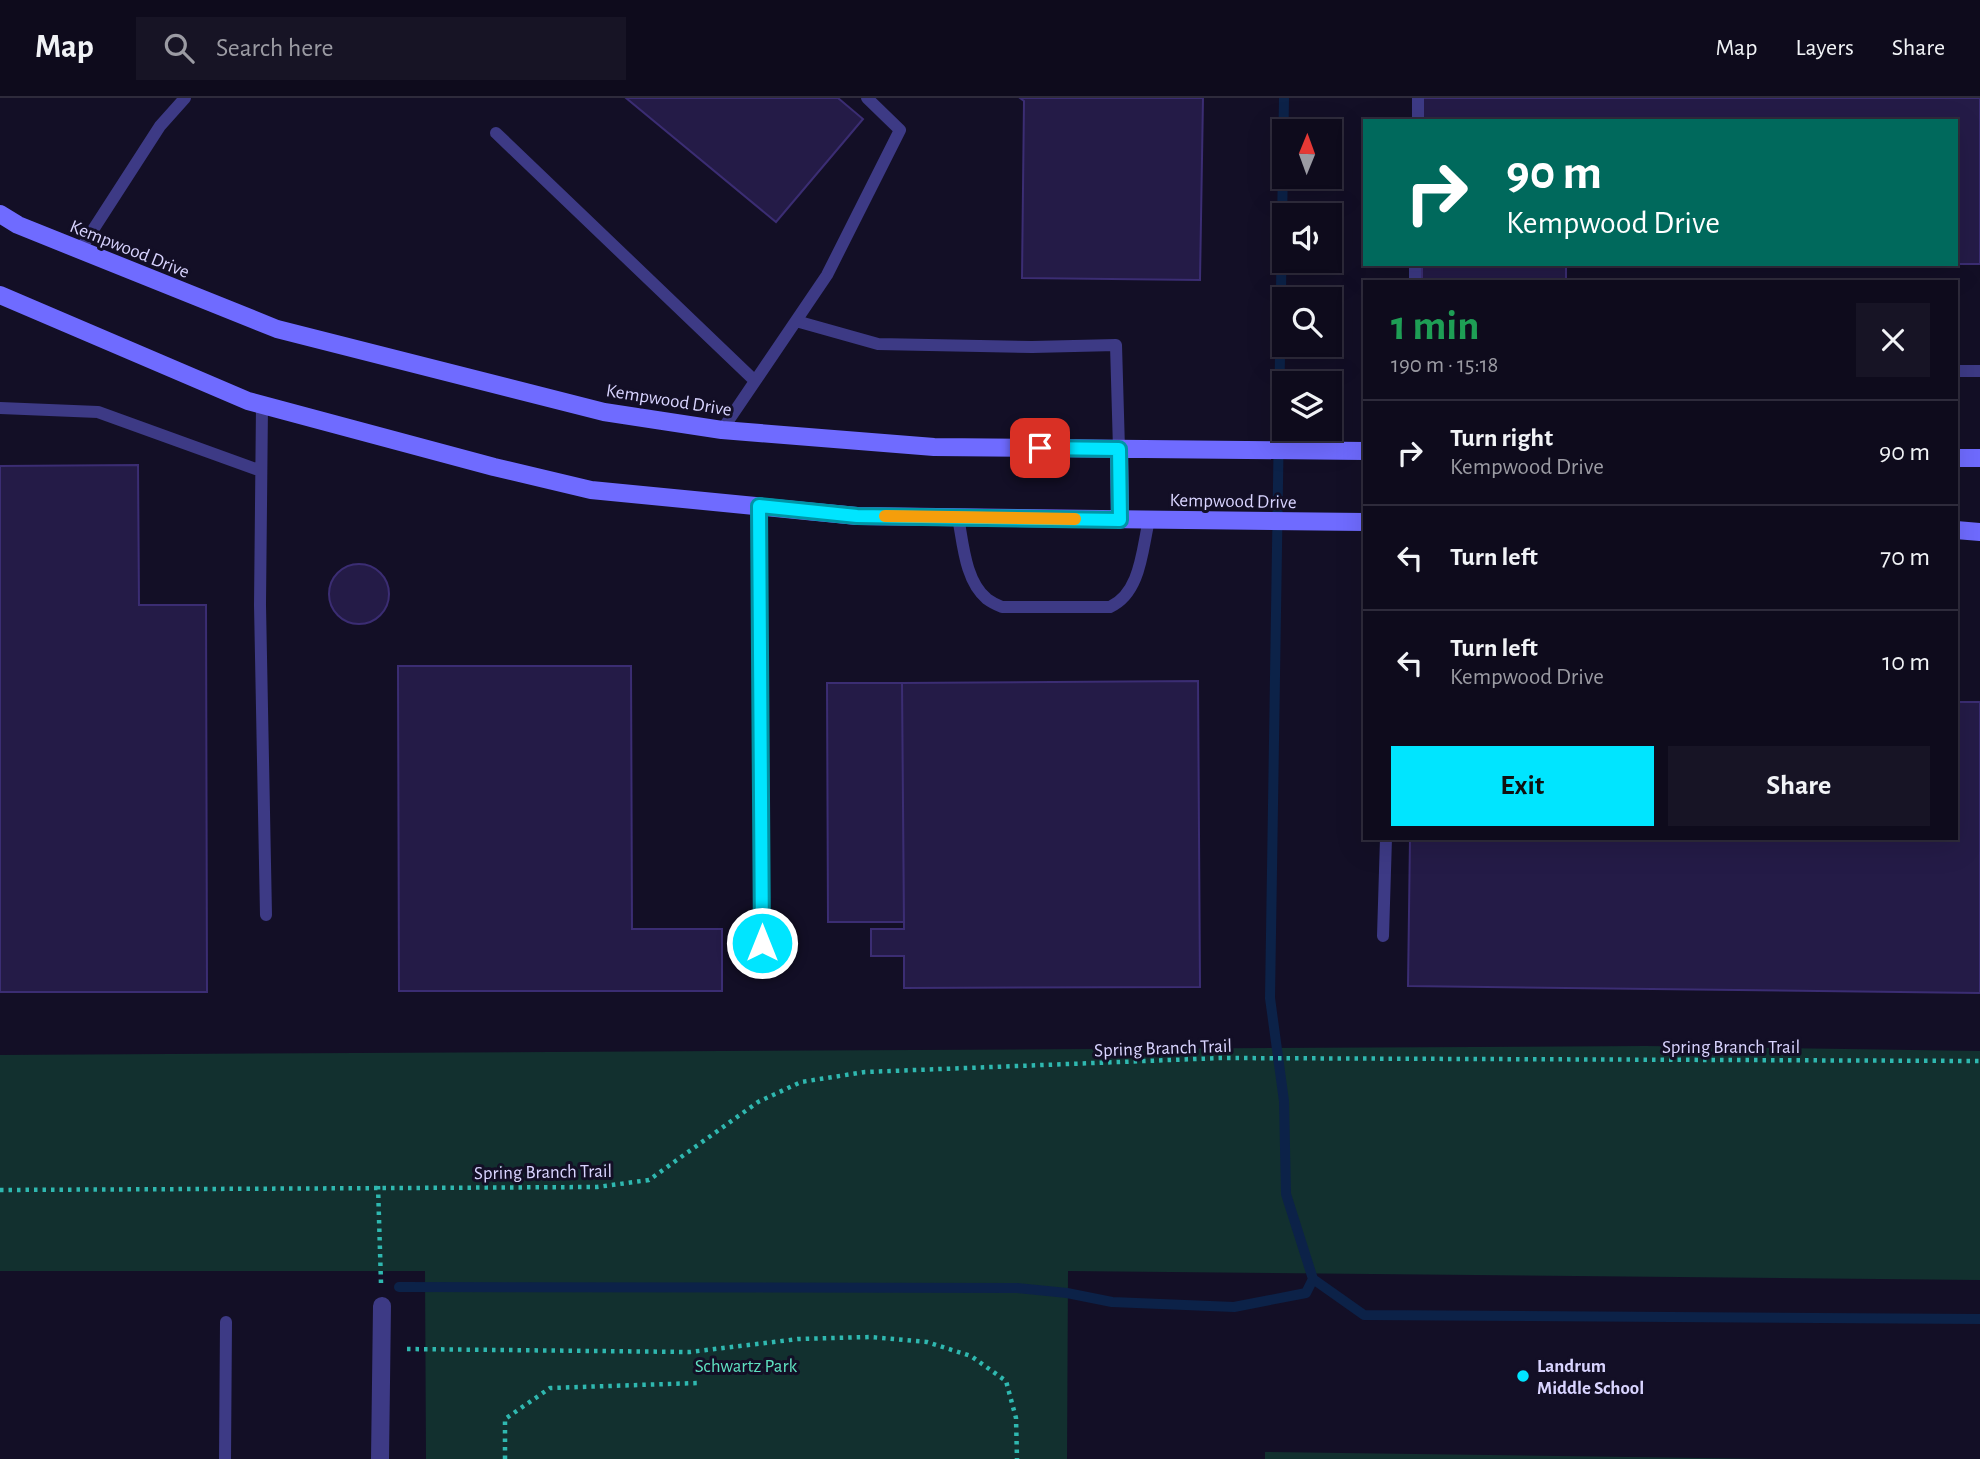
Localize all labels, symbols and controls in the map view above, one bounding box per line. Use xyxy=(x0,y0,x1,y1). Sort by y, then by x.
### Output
search box xyxy=(136,17,626,80)
icon: search xyxy=(160,29,198,67)
text: Map xyxy=(35,31,94,64)
text: Search here xyxy=(216,35,334,61)
text: Map xyxy=(1715,36,1757,60)
text: Layers xyxy=(1795,36,1854,60)
text: Share xyxy=(1892,36,1945,60)
north arrow xyxy=(1272,119,1342,189)
map controls xyxy=(1272,119,1342,441)
icon: right xyxy=(1391,147,1482,238)
text: 90 m xyxy=(1506,149,1602,198)
button: sound xyxy=(1272,203,1342,273)
text: Kempwood Drive xyxy=(1506,207,1720,239)
street label: Kempwood Drive xyxy=(67,217,192,282)
button: search xyxy=(1272,287,1342,357)
button: close xyxy=(1856,303,1930,377)
text: 1 min xyxy=(1391,305,1480,347)
text: 190 m · 15:18 xyxy=(1391,354,1499,377)
button: layers xyxy=(1272,371,1342,441)
street label: Kempwood Drive xyxy=(605,381,733,420)
pin xyxy=(1010,418,1070,478)
text: Turn right xyxy=(1450,425,1553,451)
icon: arrive xyxy=(1021,429,1059,467)
icon: right xyxy=(1391,434,1429,472)
text: 90 m xyxy=(1879,439,1930,465)
text: Kempwood Drive xyxy=(1450,456,1604,479)
street label: Kempwood Drive xyxy=(1169,491,1297,512)
icon: left xyxy=(1391,539,1429,577)
text: Turn left xyxy=(1450,544,1538,570)
text: 70 m xyxy=(1880,544,1930,570)
text: Turn left xyxy=(1450,635,1538,661)
icon: left xyxy=(1391,644,1429,682)
text: 10 m xyxy=(1882,649,1930,675)
text: Kempwood Drive xyxy=(1450,666,1604,689)
button: Exit xyxy=(1391,746,1654,826)
button: Share xyxy=(1668,746,1930,826)
position arrow xyxy=(725,906,799,980)
street label: Spring Branch Trail xyxy=(1094,1037,1232,1060)
street label: Spring Branch Trail xyxy=(1662,1038,1800,1057)
street label: Spring Branch Trail xyxy=(474,1162,612,1183)
park label: Schwartz Park xyxy=(695,1357,798,1376)
place label: Landrum Middle School xyxy=(1537,1357,1644,1398)
marker: Landrum Middle School xyxy=(1515,1368,1531,1384)

